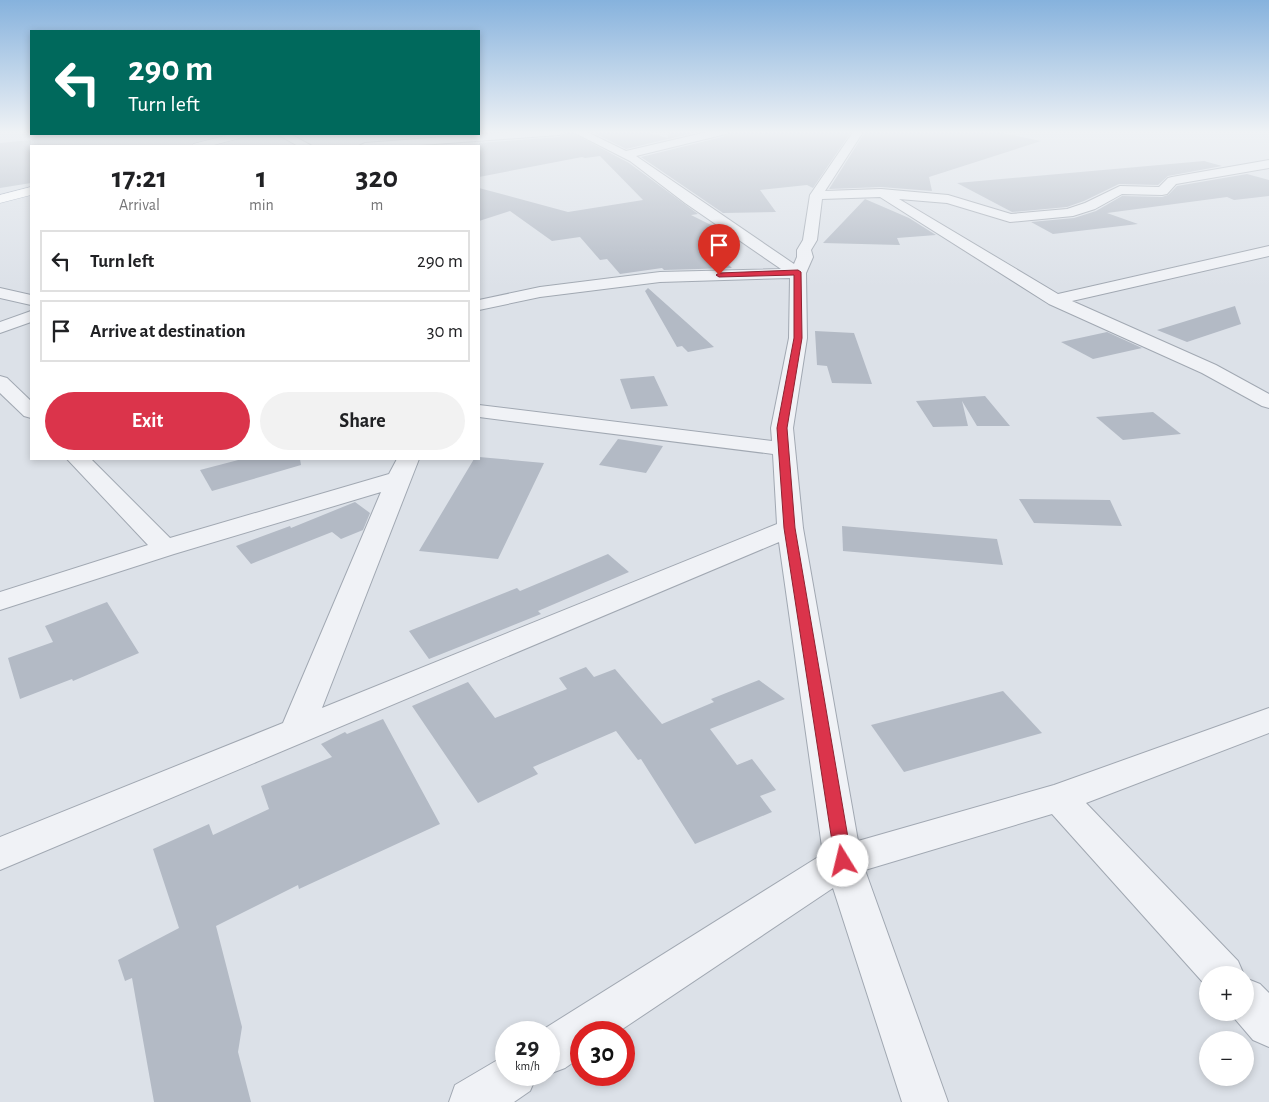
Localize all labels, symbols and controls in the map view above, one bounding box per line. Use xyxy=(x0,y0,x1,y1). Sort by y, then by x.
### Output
icon: left xyxy=(45,50,110,115)
text: 290 m xyxy=(128,52,213,87)
text: Turn left xyxy=(128,93,200,115)
text: 17:21 xyxy=(112,163,167,193)
text: 1 xyxy=(256,163,267,193)
text: 320 xyxy=(356,163,398,193)
text: Arrival xyxy=(119,197,160,213)
text: min xyxy=(249,197,274,213)
text: m xyxy=(371,197,383,213)
pin xyxy=(698,224,740,275)
icon: arrive xyxy=(705,231,733,259)
icon: left xyxy=(47,247,75,275)
text: Turn left xyxy=(90,252,154,271)
text: 290 m xyxy=(417,252,463,271)
icon: arrive xyxy=(47,317,75,345)
text: Arrive at destination xyxy=(90,322,246,341)
text: 30 m xyxy=(427,322,463,341)
button: Exit xyxy=(45,392,250,450)
button: Share xyxy=(260,392,465,450)
position arrow xyxy=(816,834,868,886)
map controls xyxy=(1199,966,1254,1086)
button: + xyxy=(1199,966,1254,1021)
speed limit sign: 30 xyxy=(570,1021,635,1086)
button: − xyxy=(1199,1031,1254,1086)
text: 29 xyxy=(516,1035,539,1060)
text: km/h xyxy=(515,1060,540,1072)

